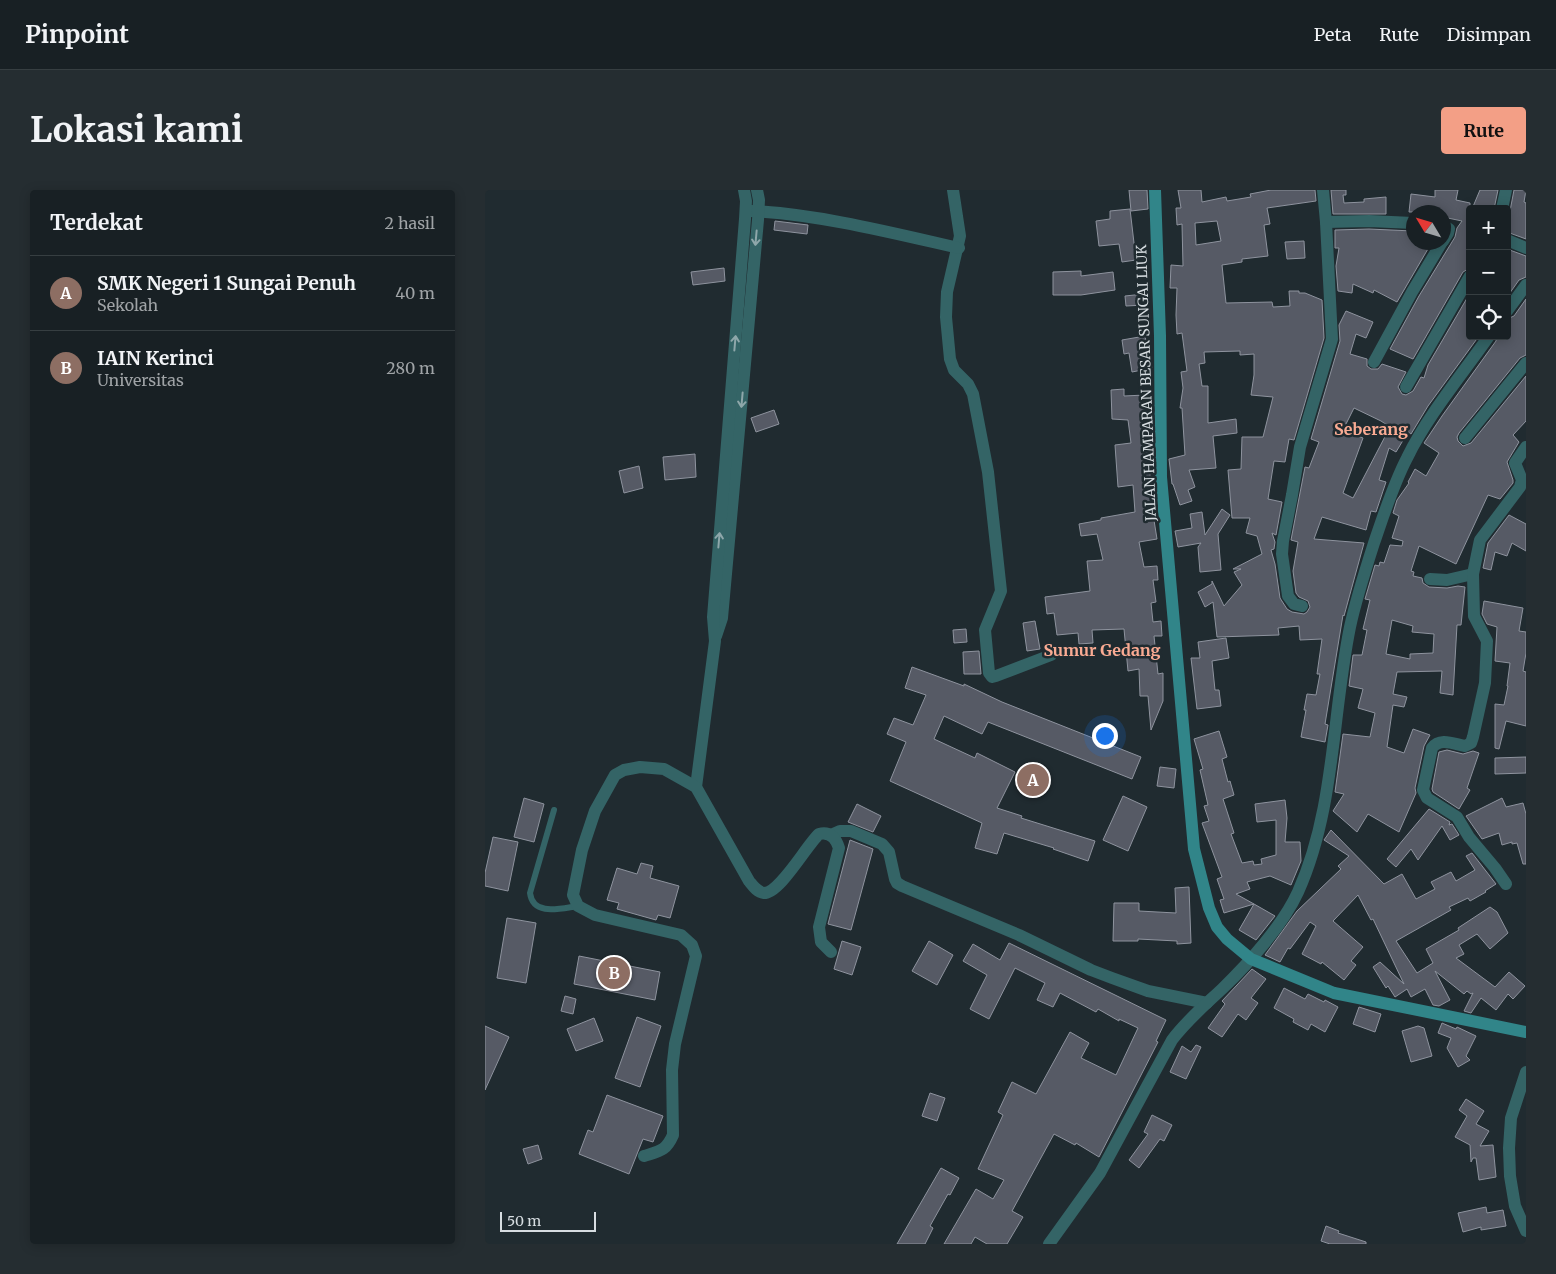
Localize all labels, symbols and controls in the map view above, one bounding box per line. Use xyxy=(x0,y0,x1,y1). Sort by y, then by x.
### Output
text: Pinpoint xyxy=(25,19,129,50)
text: Peta xyxy=(1314,23,1351,46)
text: Rute xyxy=(1379,23,1419,46)
text: Disimpan xyxy=(1447,23,1531,46)
button: Rute xyxy=(1441,107,1526,154)
text: Lokasi kami xyxy=(30,108,243,152)
north arrow xyxy=(1406,205,1451,250)
map controls xyxy=(1466,205,1511,340)
button: + xyxy=(1466,205,1511,250)
text: Terdekat xyxy=(50,209,143,236)
text: 2 hasil xyxy=(385,213,435,233)
one-way arrow xyxy=(752,230,761,246)
street label: JALAN HAMPARAN BESAR SUNGAI LIUK xyxy=(1132,243,1160,523)
button: − xyxy=(1466,250,1511,295)
text: SMK Negeri 1 Sungai Penuh xyxy=(97,271,356,295)
text: A xyxy=(60,283,72,303)
text: 40 m xyxy=(395,283,435,303)
text: Sekolah xyxy=(97,295,158,315)
button: locate xyxy=(1466,295,1511,340)
one-way arrow xyxy=(731,335,740,351)
text: IAIN Kerinci xyxy=(97,346,214,370)
text: B xyxy=(60,358,72,378)
text: 280 m xyxy=(386,358,435,378)
text: Universitas xyxy=(97,370,184,390)
one-way arrow xyxy=(737,392,747,408)
district label: Seberang xyxy=(1334,419,1408,439)
one-way arrow xyxy=(714,532,724,548)
district label: Sumur Gedang xyxy=(1043,640,1161,660)
your location xyxy=(1092,723,1118,749)
pin: A xyxy=(1017,761,1049,799)
pin: B xyxy=(598,954,630,992)
scale bar xyxy=(500,1209,596,1232)
text: 50 m xyxy=(507,1212,541,1230)

